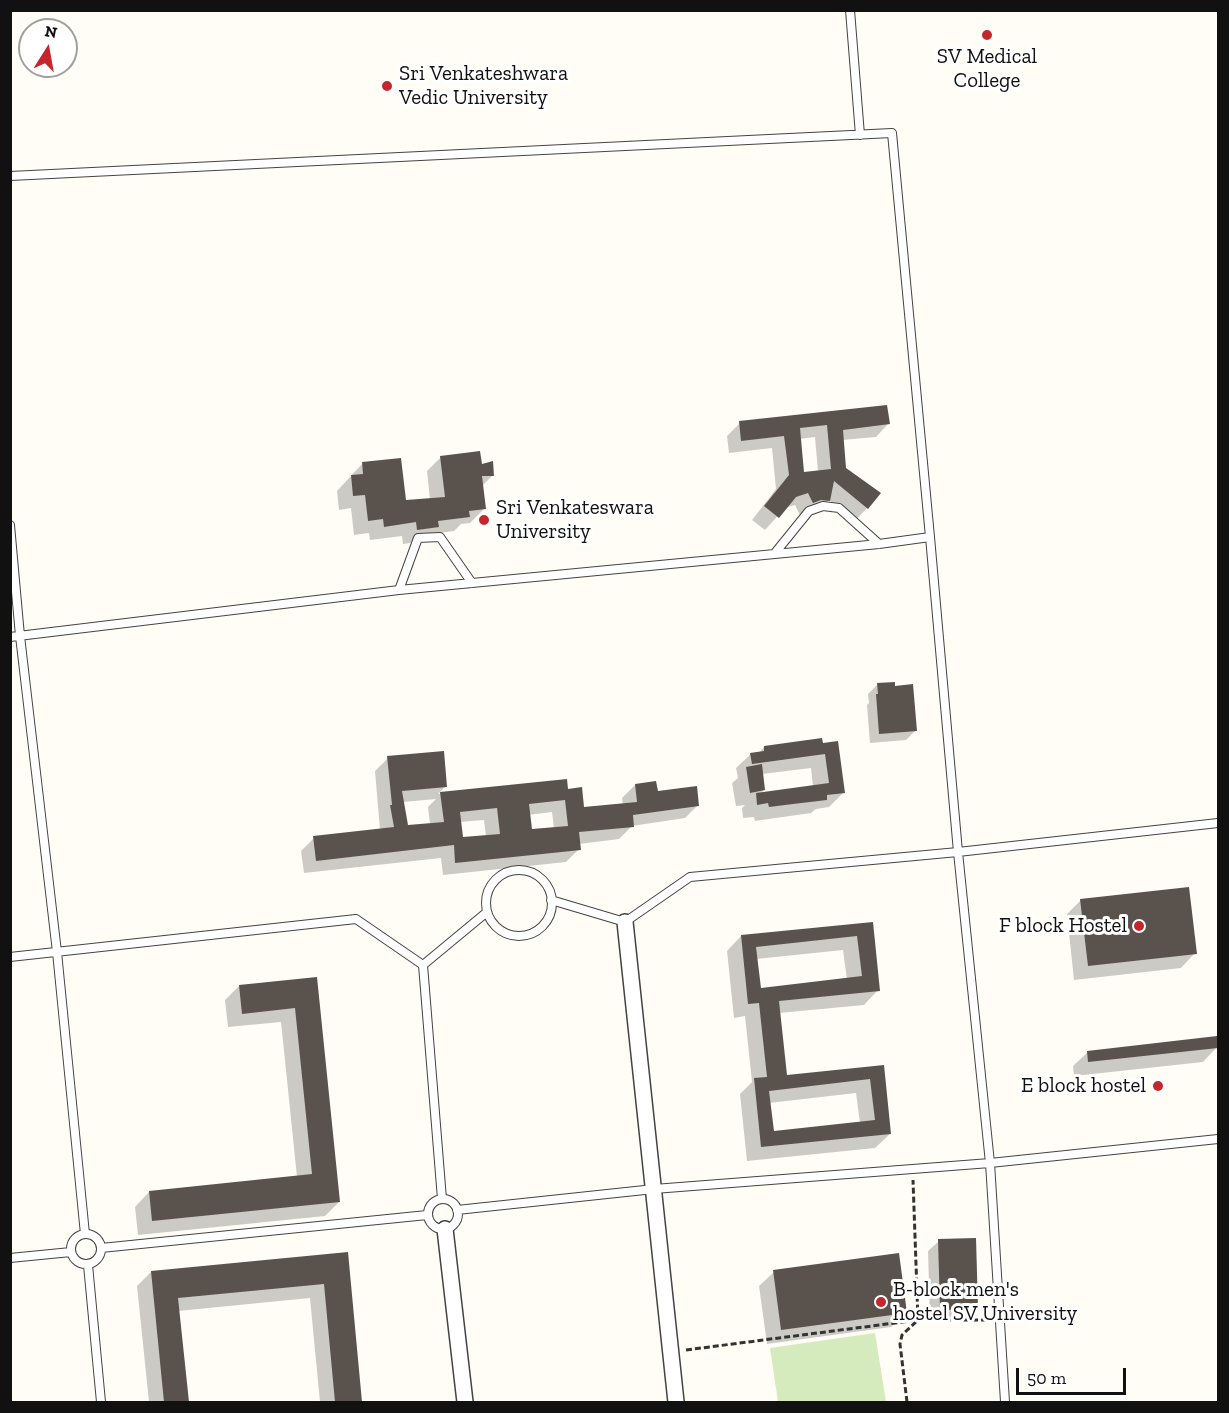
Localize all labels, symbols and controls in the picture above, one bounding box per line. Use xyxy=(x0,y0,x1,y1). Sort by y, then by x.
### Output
north arrow xyxy=(18,18,78,78)
text: N xyxy=(43,21,59,42)
marker: SV Medical College xyxy=(980,28,994,42)
place label: SV Medical College xyxy=(937,44,1037,94)
place label: Sri Venkateshwara Vedic University xyxy=(399,61,568,111)
marker: Sri Venkateshwara Vedic University xyxy=(380,79,394,93)
place label: Sri Venkateswara University xyxy=(496,495,654,545)
marker: Sri Venkateswara University xyxy=(477,513,491,527)
place label: F block Hostel xyxy=(999,913,1127,939)
marker: F block Hostel xyxy=(1132,919,1146,933)
place label: E block hostel xyxy=(1021,1073,1146,1099)
marker: E block hostel xyxy=(1151,1079,1165,1093)
place label: B-block men's hostel SV University xyxy=(893,1277,1077,1327)
marker: B-block men's hostel SV University xyxy=(874,1295,888,1309)
scale bar xyxy=(1019,1356,1128,1394)
text: 50 m xyxy=(1027,1367,1066,1389)

